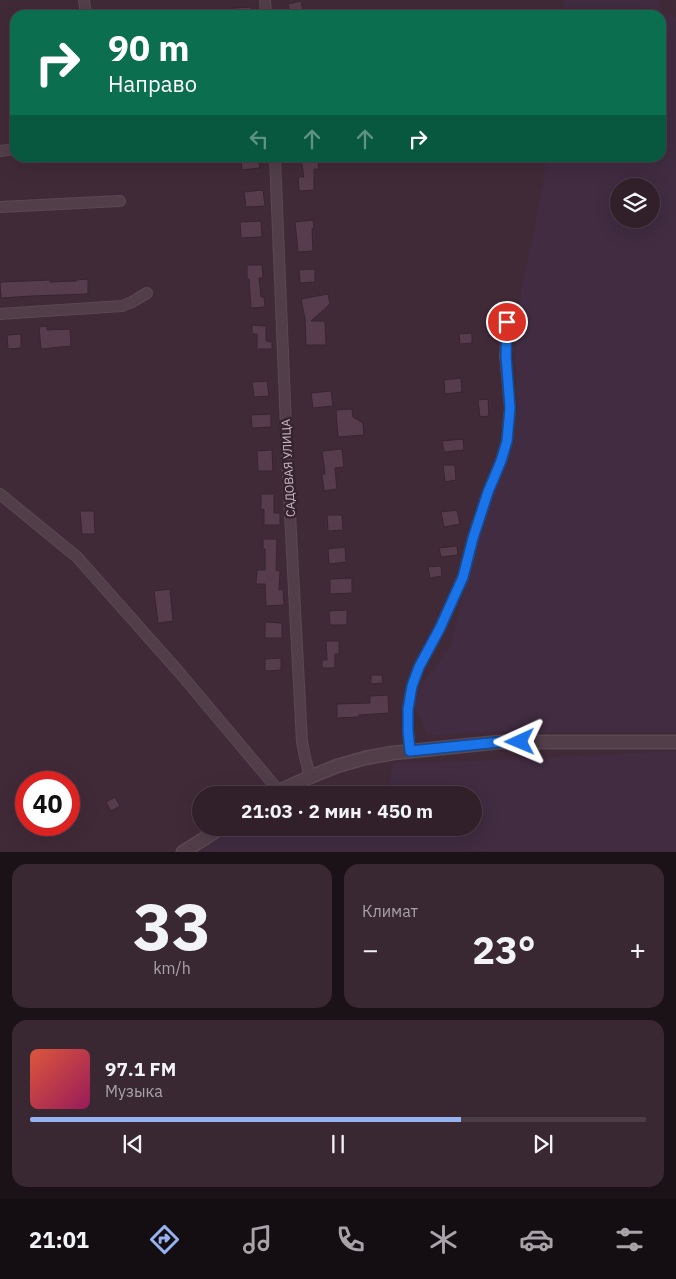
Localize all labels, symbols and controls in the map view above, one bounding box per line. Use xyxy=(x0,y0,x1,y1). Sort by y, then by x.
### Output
text: 90 m xyxy=(108,25,190,71)
icon: right xyxy=(25,30,90,95)
text: Направо xyxy=(108,69,197,98)
icon: left xyxy=(245,125,273,153)
icon: ahead xyxy=(298,125,326,153)
icon: ahead xyxy=(351,125,379,153)
icon: right xyxy=(404,125,432,153)
map controls xyxy=(610,178,660,228)
button: layers xyxy=(610,178,660,228)
pin xyxy=(486,301,528,343)
icon: arrive xyxy=(493,308,521,336)
street label: САДОВАЯ УЛИЦА xyxy=(278,418,298,517)
position arrow xyxy=(493,715,545,767)
speed limit sign: 40 xyxy=(15,771,80,836)
text: 21:03 · 2 мин · 450 m xyxy=(241,799,433,823)
text: 33 xyxy=(133,883,211,968)
text: Климат xyxy=(362,901,418,921)
text: 23° xyxy=(472,925,536,974)
text: − xyxy=(362,931,379,968)
text: + xyxy=(629,931,646,968)
text: km/h xyxy=(153,958,191,978)
text: 97.1 FM xyxy=(105,1057,176,1081)
text: Музыка xyxy=(105,1081,163,1101)
icon: previous xyxy=(119,1130,147,1158)
icon: pause xyxy=(324,1130,352,1158)
icon: next xyxy=(529,1130,557,1158)
icon: directions xyxy=(147,1222,182,1257)
icon: music xyxy=(240,1222,275,1257)
icon: phone xyxy=(333,1222,368,1257)
icon: climate xyxy=(426,1222,461,1257)
icon: car xyxy=(519,1222,554,1257)
icon: filters xyxy=(612,1222,647,1257)
text: 21:01 xyxy=(29,1225,89,1254)

